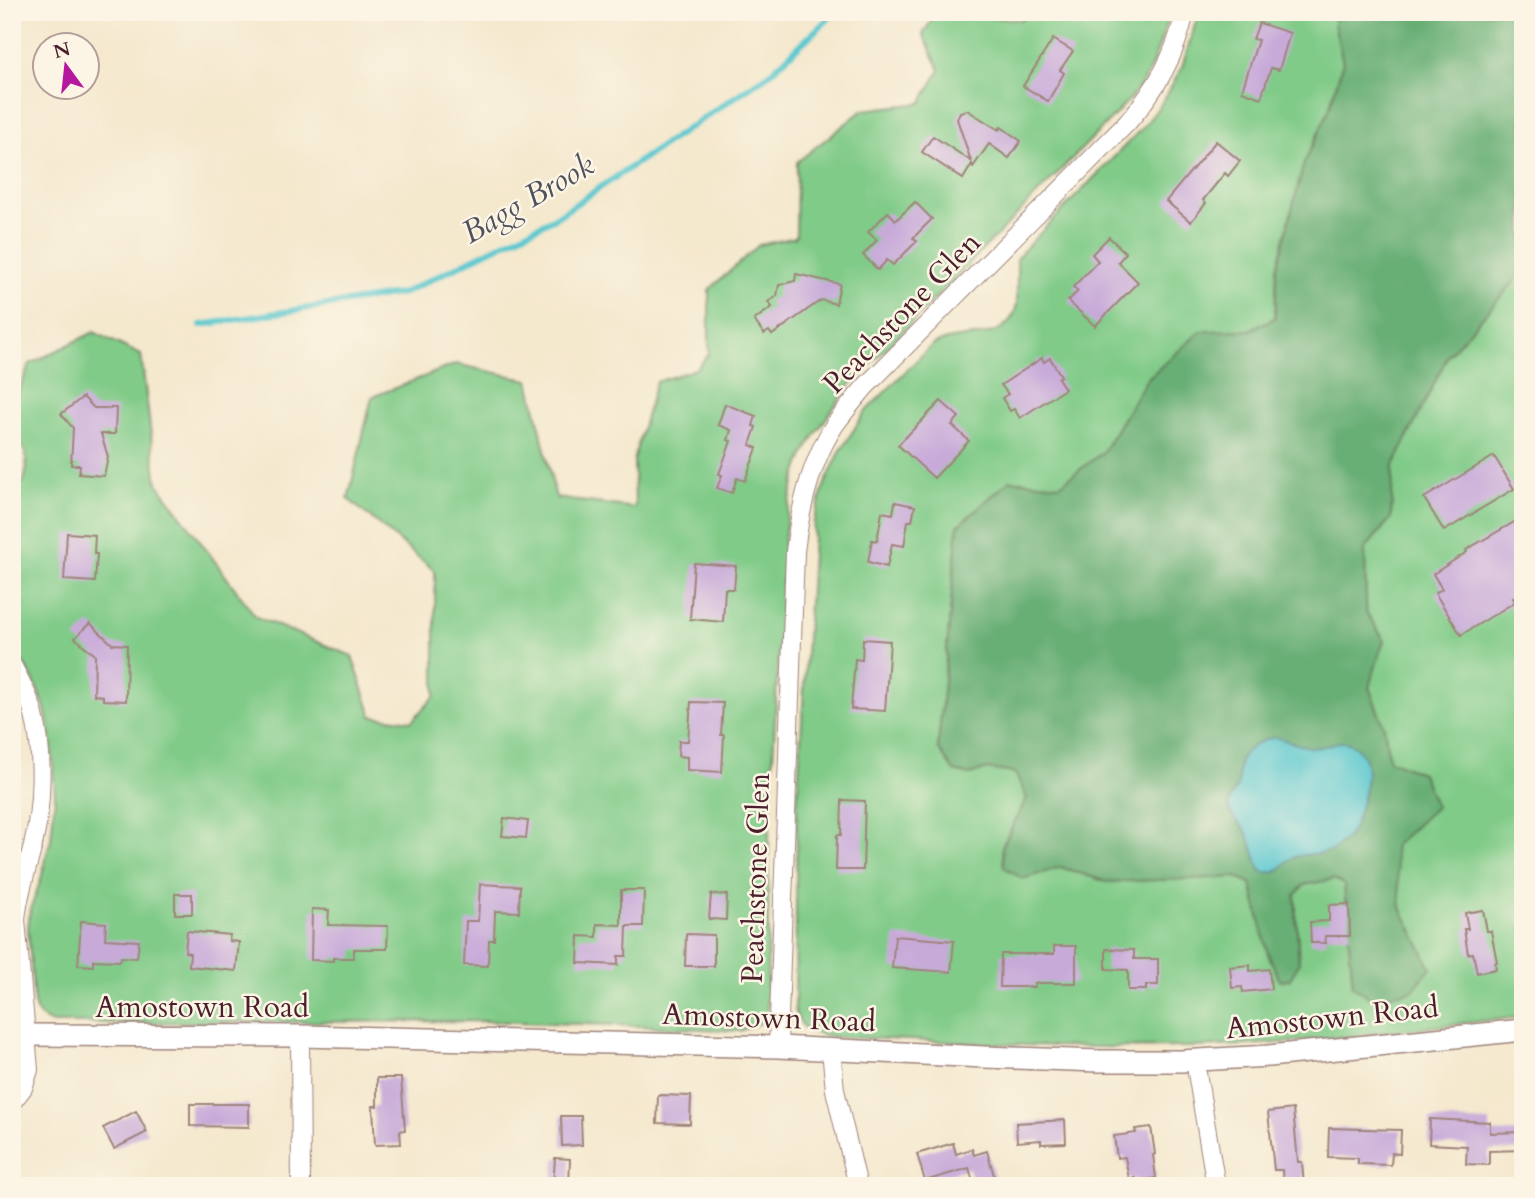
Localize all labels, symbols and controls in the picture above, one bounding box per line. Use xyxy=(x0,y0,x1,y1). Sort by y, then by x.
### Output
north arrow xyxy=(32,32,102,102)
text: N xyxy=(51,36,74,65)
water label: Bagg Brook xyxy=(454,143,603,255)
street label: Peachstone Glen xyxy=(814,223,990,403)
street label: Peachstone Glen xyxy=(732,772,780,984)
street label: Amostown Road xyxy=(1224,986,1440,1050)
street label: Amostown Road xyxy=(95,987,309,1028)
street label: Amostown Road xyxy=(661,994,877,1042)

